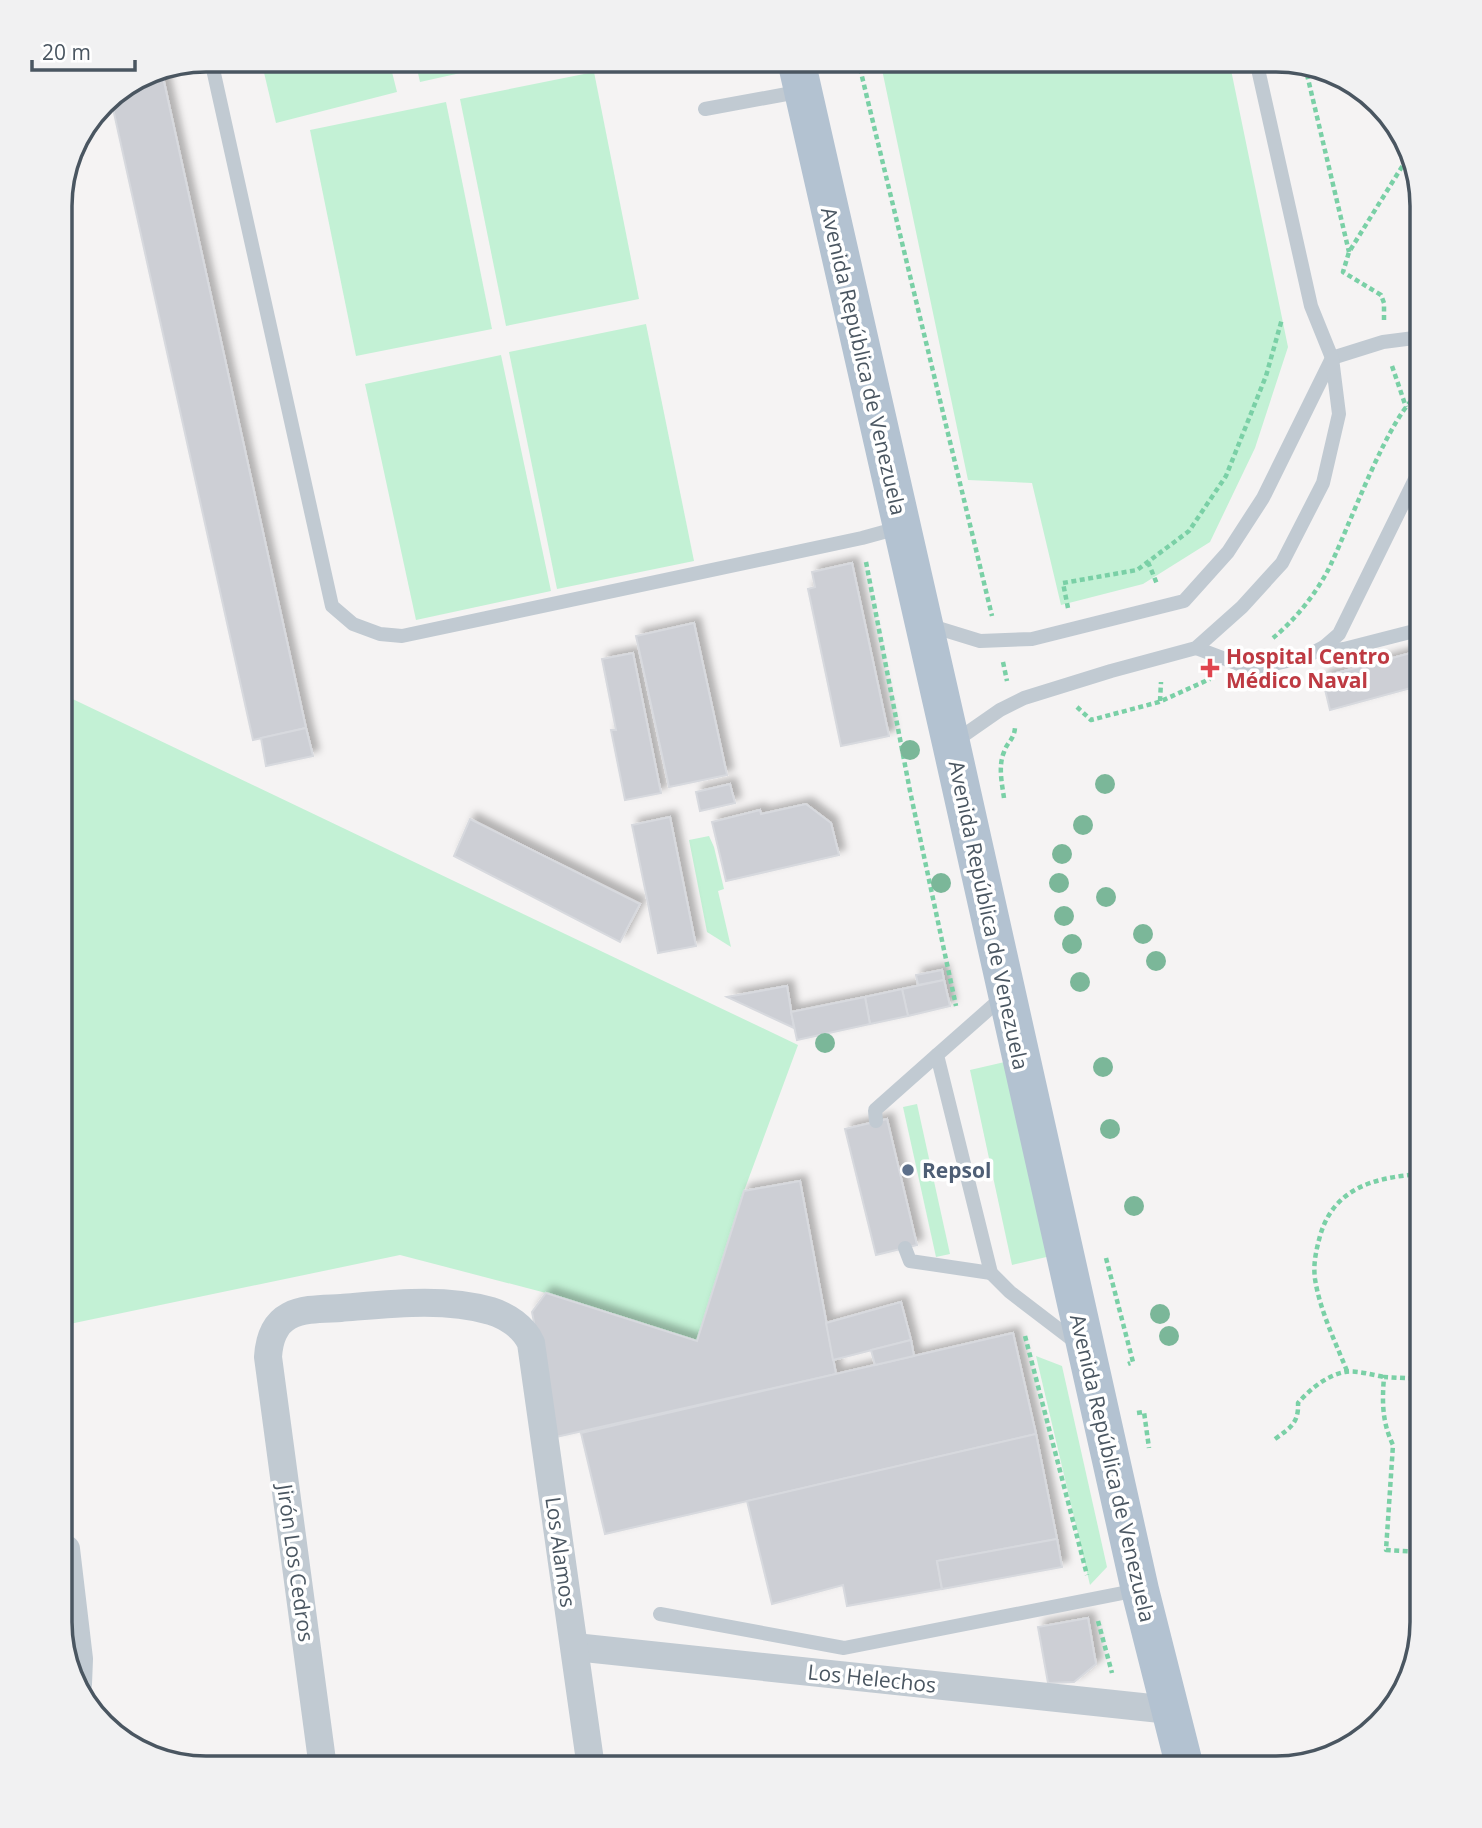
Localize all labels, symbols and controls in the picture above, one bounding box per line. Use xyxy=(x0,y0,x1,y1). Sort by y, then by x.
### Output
scale bar xyxy=(32,28,135,72)
text: 20 m xyxy=(42,38,91,66)
street label: Avenida República de Venezuela xyxy=(815,204,913,518)
place label: Hospital Centro Médico Naval xyxy=(1226,642,1390,694)
marker: Hospital Centro Médico Naval xyxy=(1200,658,1220,678)
street label: Avenida República de Venezuela xyxy=(943,758,1035,1072)
place label: Repsol xyxy=(922,1156,991,1184)
marker: Repsol xyxy=(900,1162,916,1178)
street label: Avenida República de Venezuela xyxy=(1064,1311,1162,1625)
street label: Jirón Los Cedros xyxy=(271,1481,321,1643)
street label: Los Alamos xyxy=(539,1495,583,1609)
street label: Los Helechos xyxy=(806,1657,938,1699)

